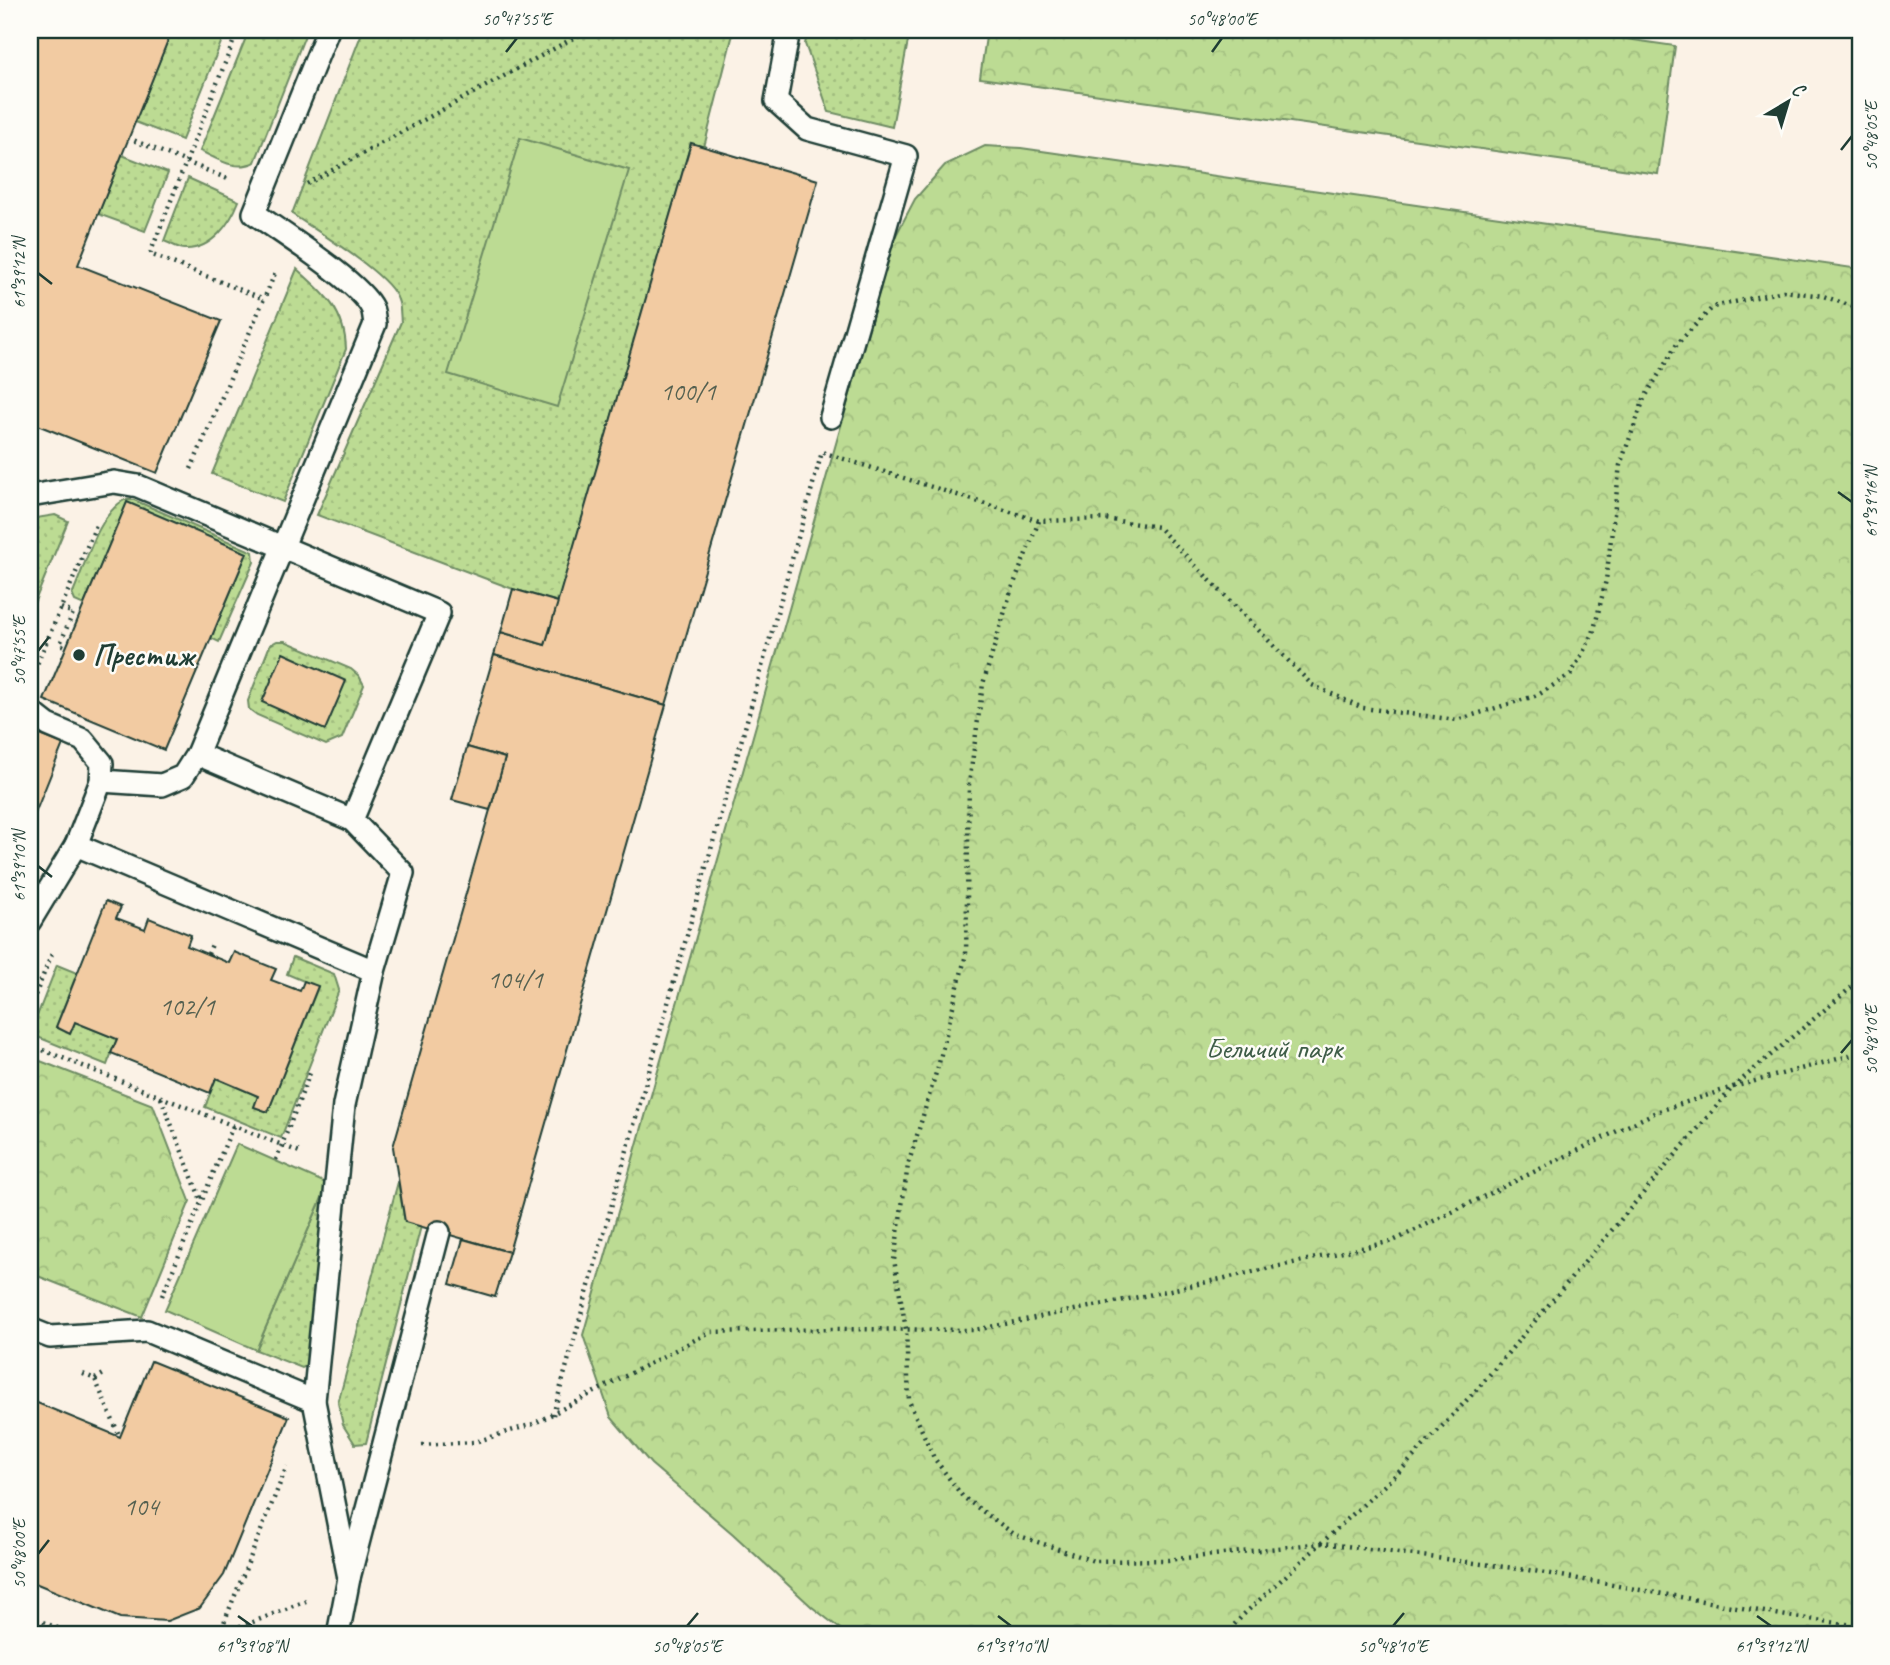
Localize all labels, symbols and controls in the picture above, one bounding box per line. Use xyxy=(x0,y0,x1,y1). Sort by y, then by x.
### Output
text: 50°47'55"E xyxy=(482,8,554,30)
text: 50°48'00"E xyxy=(1187,8,1259,30)
north arrow xyxy=(1754,66,1824,136)
text: С xyxy=(1787,77,1811,103)
text: 50°48'05"E xyxy=(1860,99,1882,171)
text: 61°39'12"N xyxy=(8,234,30,308)
house number: 100/1 xyxy=(660,375,717,408)
text: 61°39'16"N xyxy=(1860,463,1882,537)
text: 50°47'55"E xyxy=(8,614,30,686)
place label: Престиж xyxy=(93,636,197,674)
marker: Престиж xyxy=(71,647,87,663)
text: 61°39'10"N xyxy=(8,827,30,901)
house number: 104/1 xyxy=(487,963,544,996)
house number: 102/1 xyxy=(159,990,216,1023)
text: 50°48'10"E xyxy=(1860,1003,1882,1075)
park label: Беличий парк xyxy=(1205,1029,1345,1067)
house number: 104 xyxy=(123,1490,161,1523)
text: 50°48'00"E xyxy=(8,1517,30,1589)
text: 61°39'08"N xyxy=(217,1635,291,1657)
text: 50°48'05"E xyxy=(652,1635,724,1657)
text: 61°39'10"N xyxy=(976,1635,1050,1657)
text: 50°48'10"E xyxy=(1358,1635,1430,1657)
text: 61°39'12"N xyxy=(1736,1635,1810,1657)

